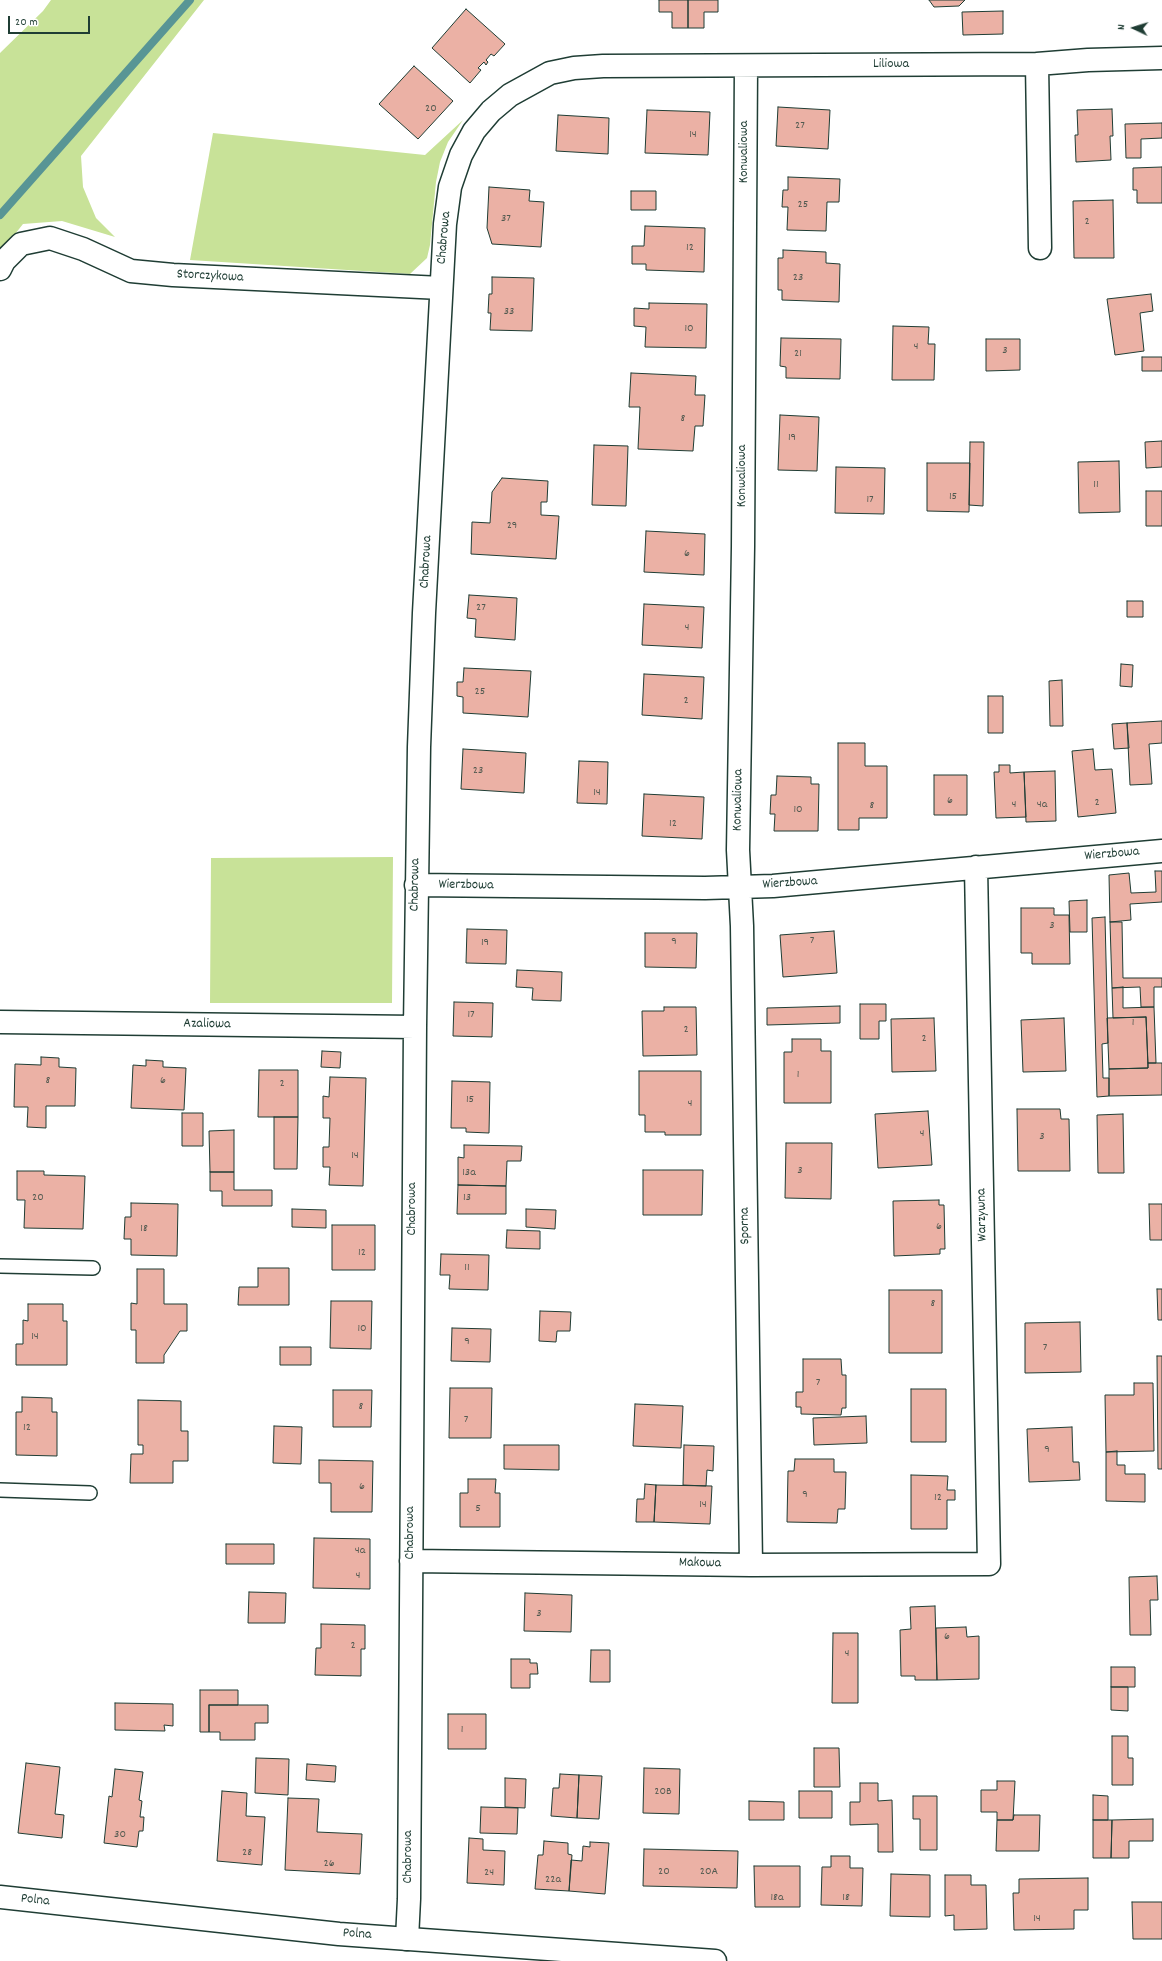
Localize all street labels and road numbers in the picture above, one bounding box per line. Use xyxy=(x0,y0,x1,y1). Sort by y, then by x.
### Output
street label: Liliowa xyxy=(873,57,909,73)
street label: Konwaliowa xyxy=(737,121,753,183)
street label: Chabrowa xyxy=(434,211,456,265)
street label: Storczykowa xyxy=(176,267,244,287)
street label: Konwaliowa xyxy=(735,445,751,507)
street label: Chabrowa xyxy=(417,535,437,589)
street label: Konwaliowa xyxy=(730,769,748,831)
street label: Wierzbowa xyxy=(1084,844,1140,866)
street label: Chabrowa xyxy=(407,858,425,912)
street label: Wierzbowa xyxy=(762,874,818,894)
street label: Wierzbowa xyxy=(438,877,494,895)
street label: Azaliowa xyxy=(183,1016,231,1034)
street label: Chabrowa xyxy=(405,1183,421,1235)
street label: Warzywna xyxy=(974,1188,992,1242)
street label: Sporna xyxy=(737,1207,755,1245)
street label: Chabrowa xyxy=(403,1507,419,1559)
street label: Makowa xyxy=(679,1555,721,1573)
street label: Chabrowa xyxy=(401,1831,417,1883)
street label: Polna xyxy=(20,1891,50,1911)
street label: Polna xyxy=(342,1926,372,1944)

